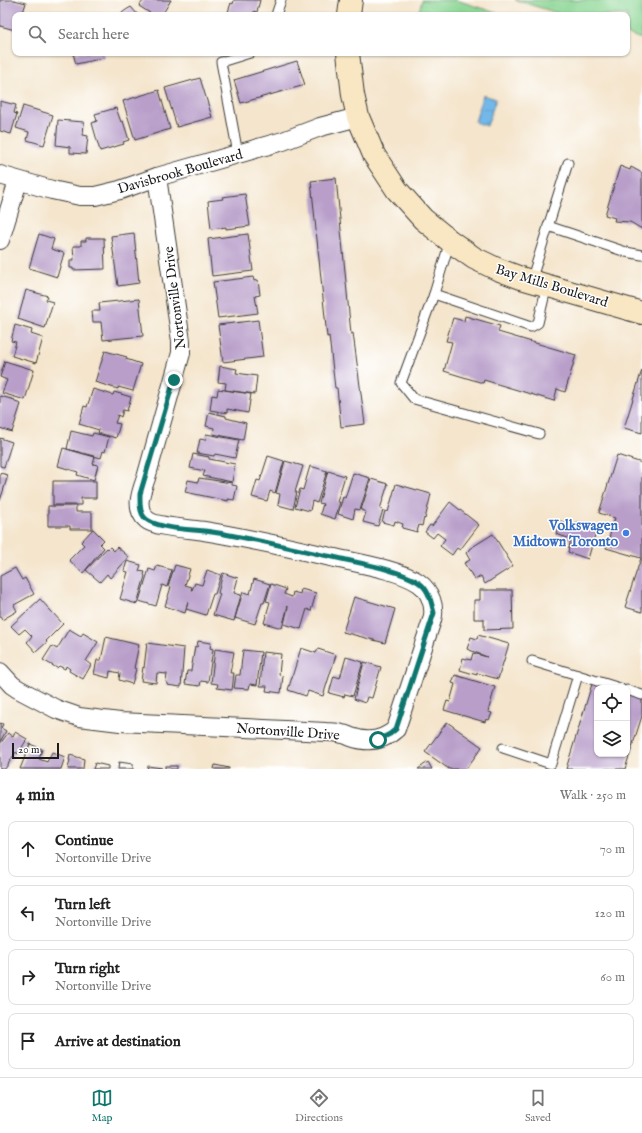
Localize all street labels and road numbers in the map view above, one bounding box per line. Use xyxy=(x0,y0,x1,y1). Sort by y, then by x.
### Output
street label: Davisbrook Boulevard xyxy=(116,145,245,198)
street label: Nortonville Drive xyxy=(160,245,190,350)
street label: Bay Mills Boulevard xyxy=(493,260,611,312)
street label: Nortonville Drive xyxy=(236,719,341,745)

